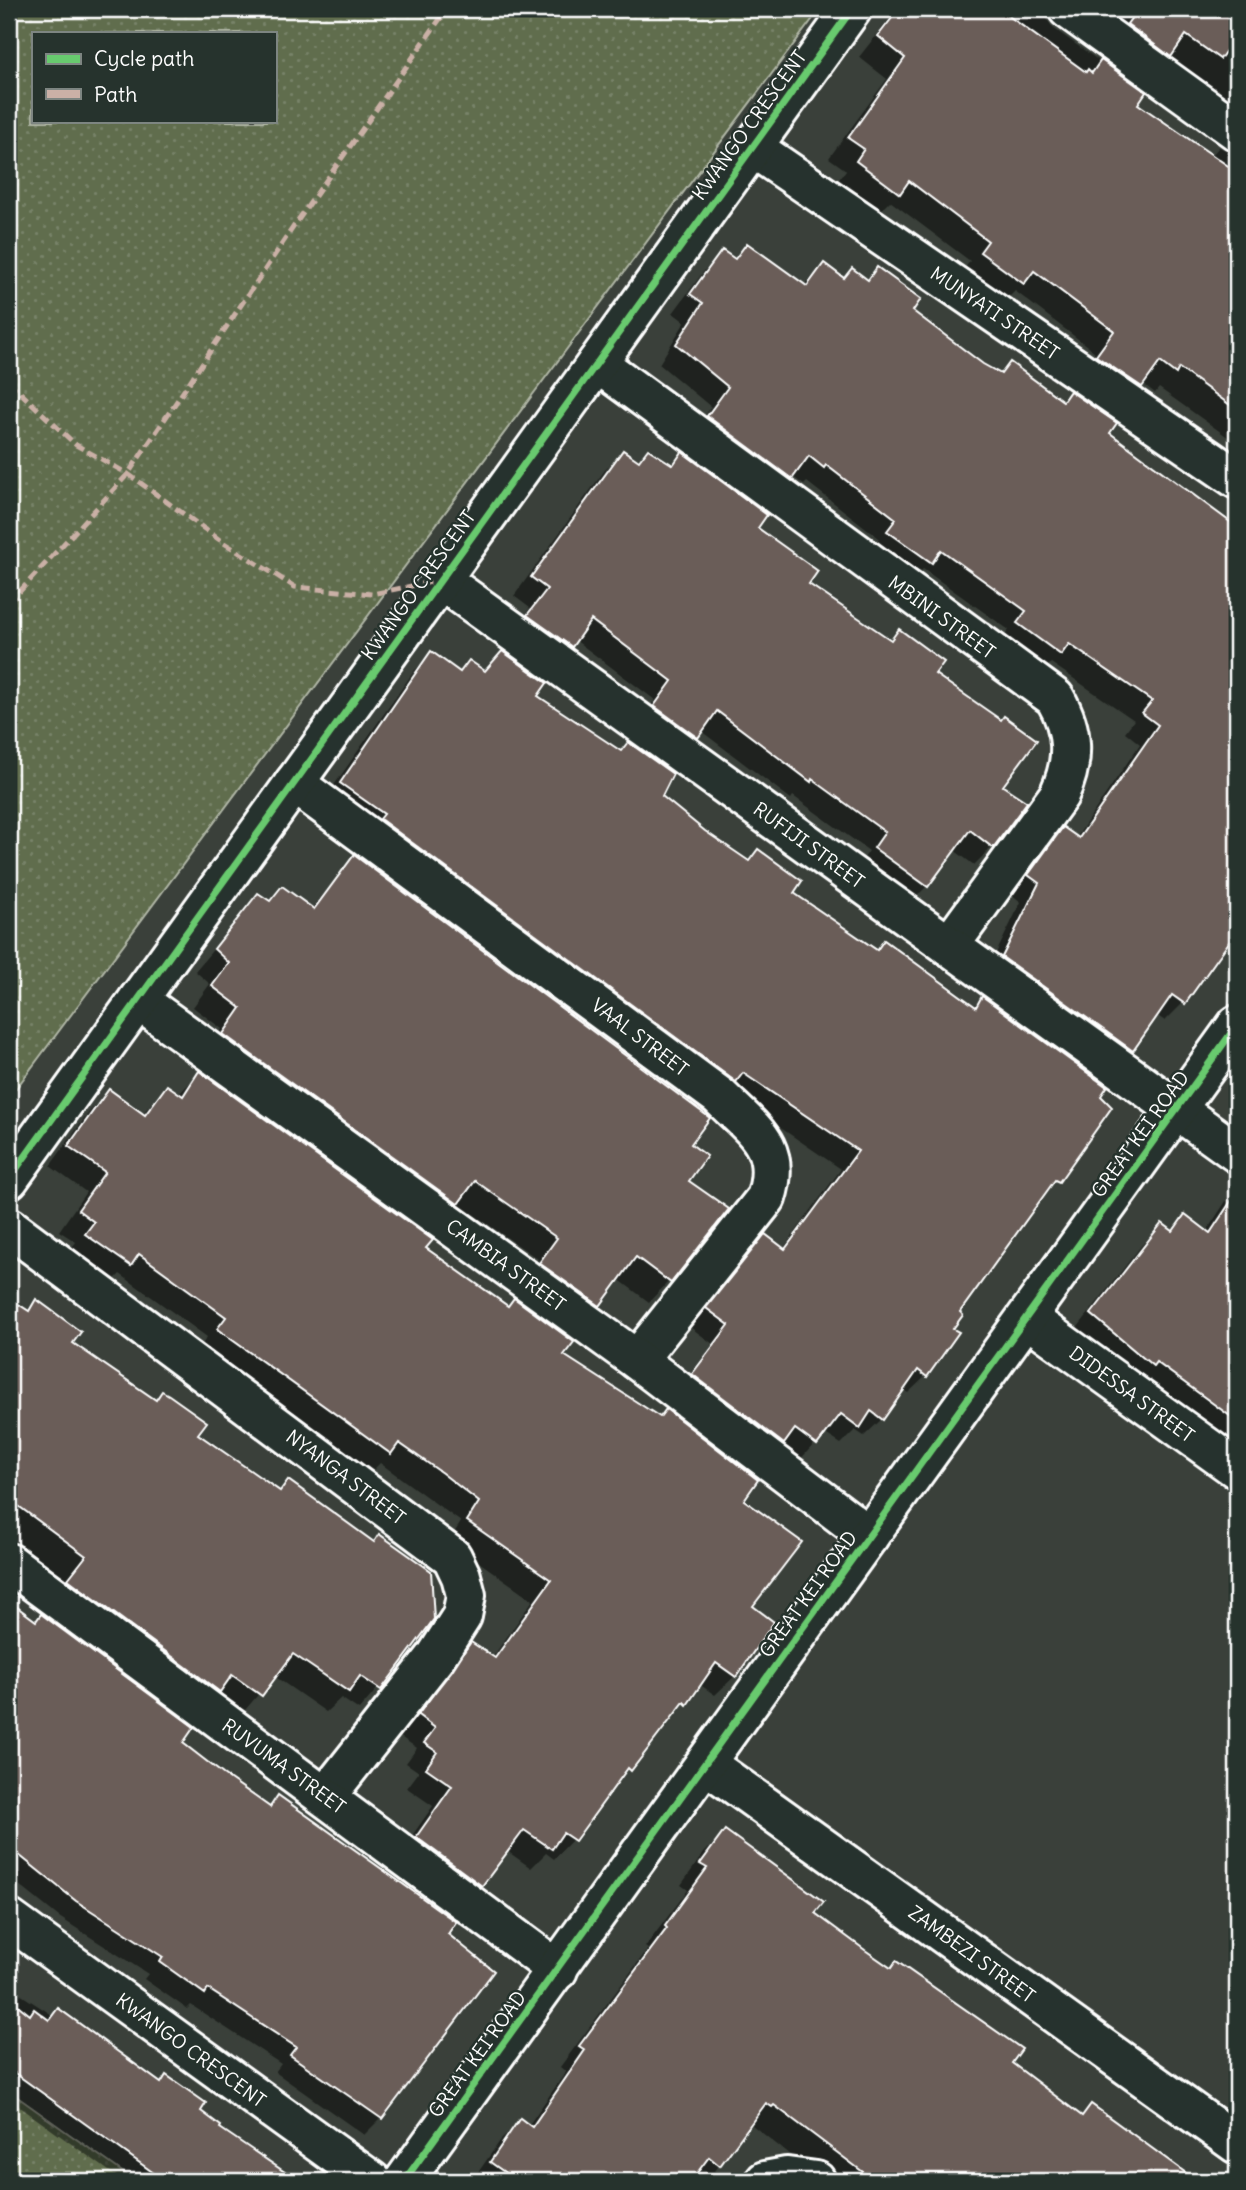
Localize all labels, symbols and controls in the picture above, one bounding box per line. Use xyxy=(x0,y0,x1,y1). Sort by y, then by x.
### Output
legend xyxy=(32,32,276,122)
text: Cycle path xyxy=(94,45,194,72)
street label: KWANGO CRESCENT xyxy=(687,45,812,205)
text: Path xyxy=(94,81,137,108)
street label: MUNYATI STREET xyxy=(926,261,1064,365)
street label: KWANGO CRESCENT xyxy=(356,505,481,665)
street label: MBINI STREET xyxy=(884,570,1000,664)
street label: RUFIJI STREET xyxy=(749,797,869,893)
street label: VAAL STREET xyxy=(587,993,693,1081)
street label: GREAT KEI ROAD xyxy=(1086,1066,1194,1202)
street label: CAMBIA STREET xyxy=(441,1214,571,1317)
street label: DIDESSA STREET xyxy=(1065,1341,1199,1447)
street label: NYANGA STREET xyxy=(282,1424,411,1530)
street label: GREAT KEI ROAD xyxy=(754,1526,862,1662)
street label: RUVUMA STREET xyxy=(218,1713,350,1819)
street label: ZAMBEZI STREET xyxy=(904,1900,1040,2008)
street label: GREAT KEI ROAD xyxy=(423,1986,531,2122)
street label: KWANGO CRESCENT xyxy=(111,1988,271,2113)

